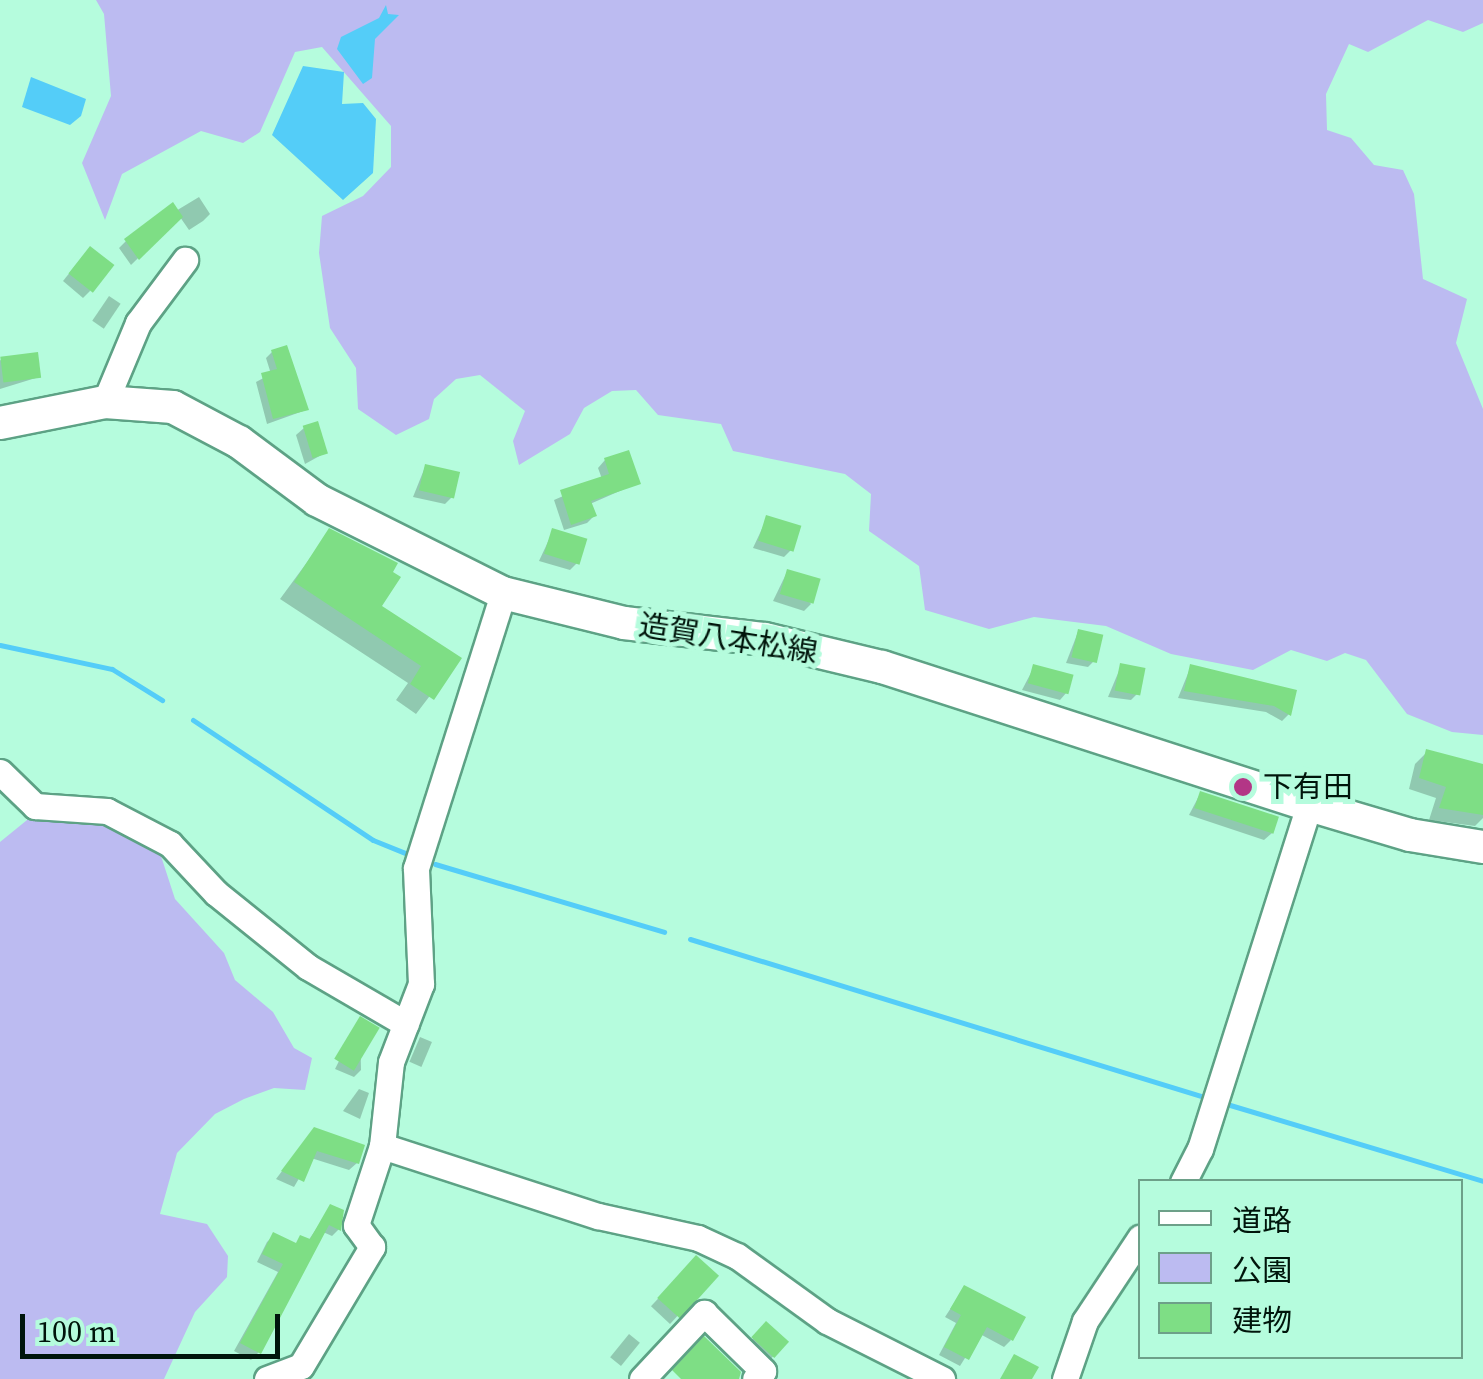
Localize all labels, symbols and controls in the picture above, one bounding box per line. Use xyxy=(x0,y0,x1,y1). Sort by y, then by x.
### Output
street label: 造賀八本松線 xyxy=(636,607,820,671)
place label: 下有田 xyxy=(1263,769,1353,805)
marker: 下有田 xyxy=(1232,776,1254,798)
legend xyxy=(1138,1179,1463,1359)
text: 道路 xyxy=(1232,1200,1292,1241)
text: 公園 xyxy=(1232,1250,1292,1291)
scale bar xyxy=(25,1294,285,1356)
text: 建物 xyxy=(1232,1300,1292,1341)
text: 100 m xyxy=(37,1311,116,1352)

